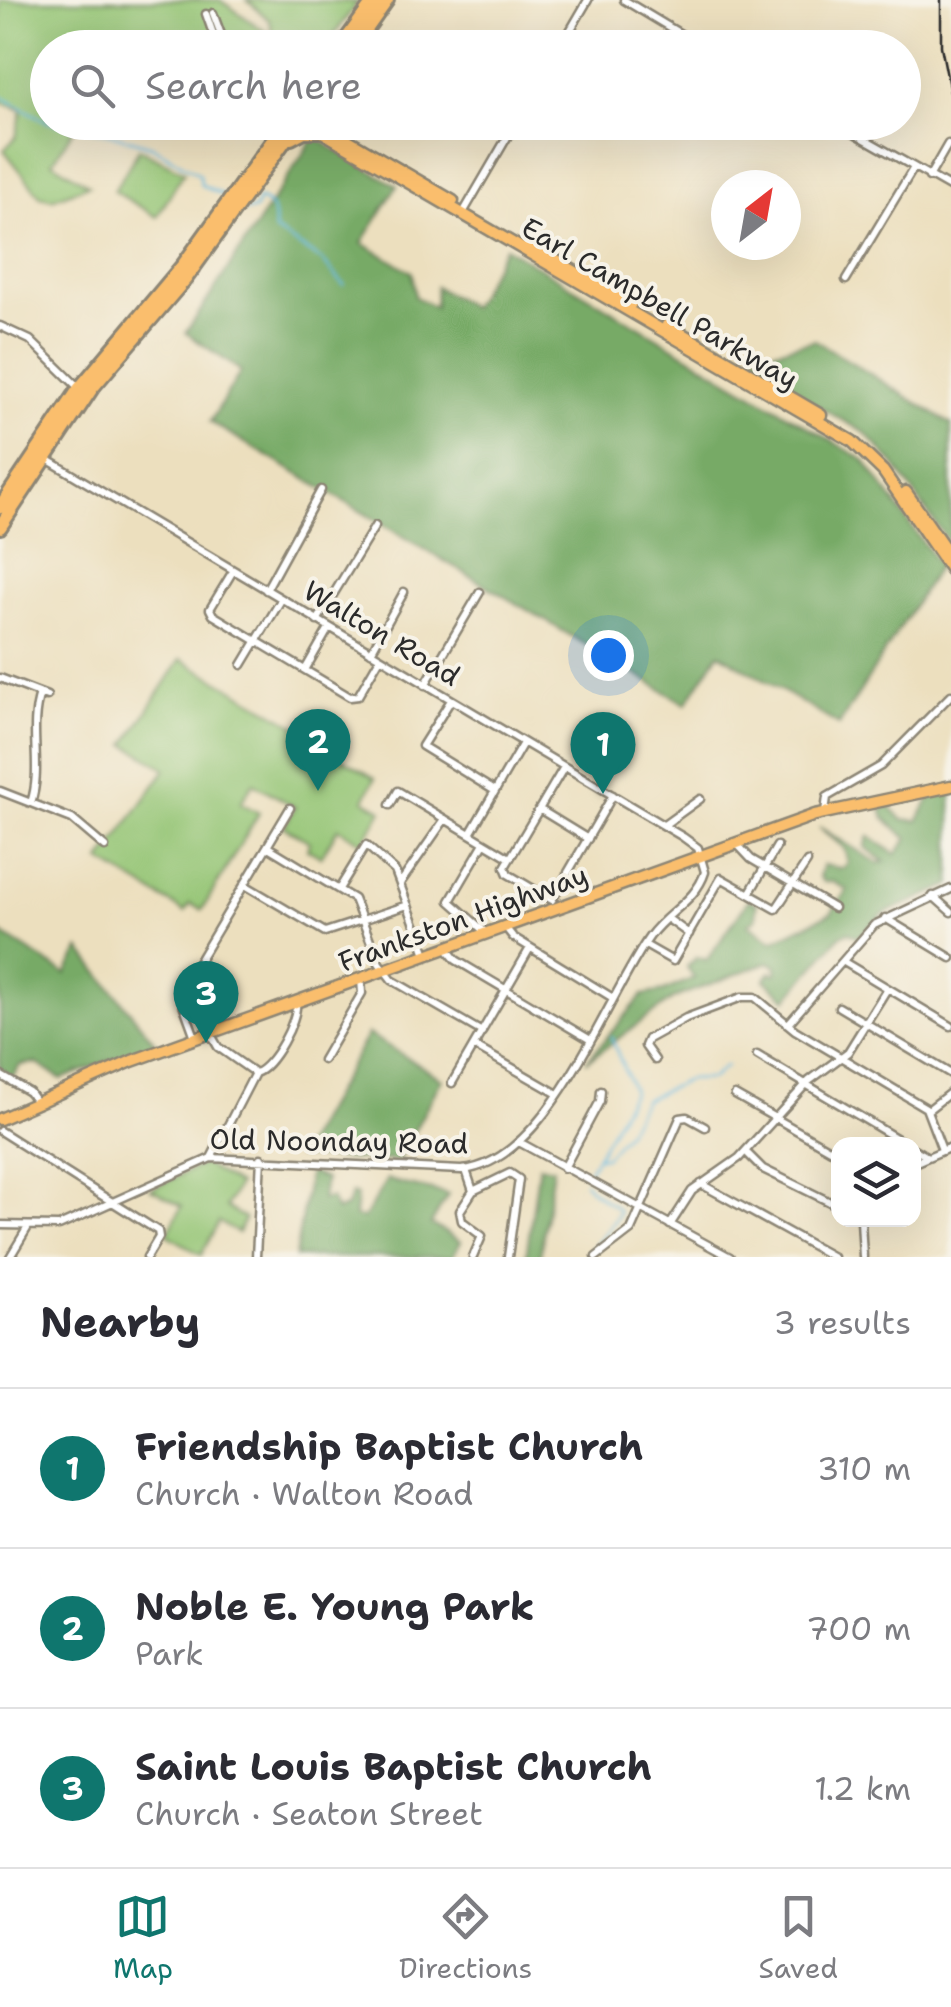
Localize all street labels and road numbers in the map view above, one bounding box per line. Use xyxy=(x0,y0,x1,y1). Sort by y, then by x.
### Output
street label: Earl Campbell Parkway xyxy=(515,208,805,398)
street label: Walton Road xyxy=(297,571,467,695)
street label: Frankston Highway xyxy=(333,855,593,981)
street label: Old Noonday Road xyxy=(209,1120,469,1162)

